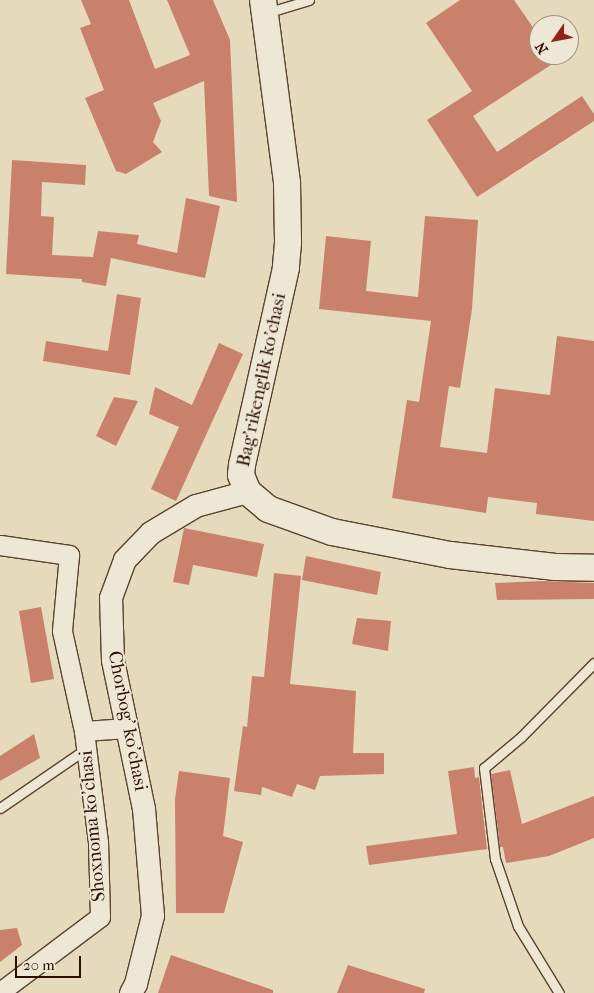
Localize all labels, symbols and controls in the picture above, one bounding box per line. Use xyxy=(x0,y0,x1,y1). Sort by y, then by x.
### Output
north arrow xyxy=(529,15,579,65)
text: N xyxy=(532,39,552,57)
street label: Bag'rikenglik ko'chasi xyxy=(232,291,292,469)
street label: Chorbog' ko'chasi xyxy=(102,649,152,793)
street label: Shoxnoma ko'chasi xyxy=(75,749,111,903)
scale bar xyxy=(18,946,84,978)
text: 20 m xyxy=(23,956,55,974)

